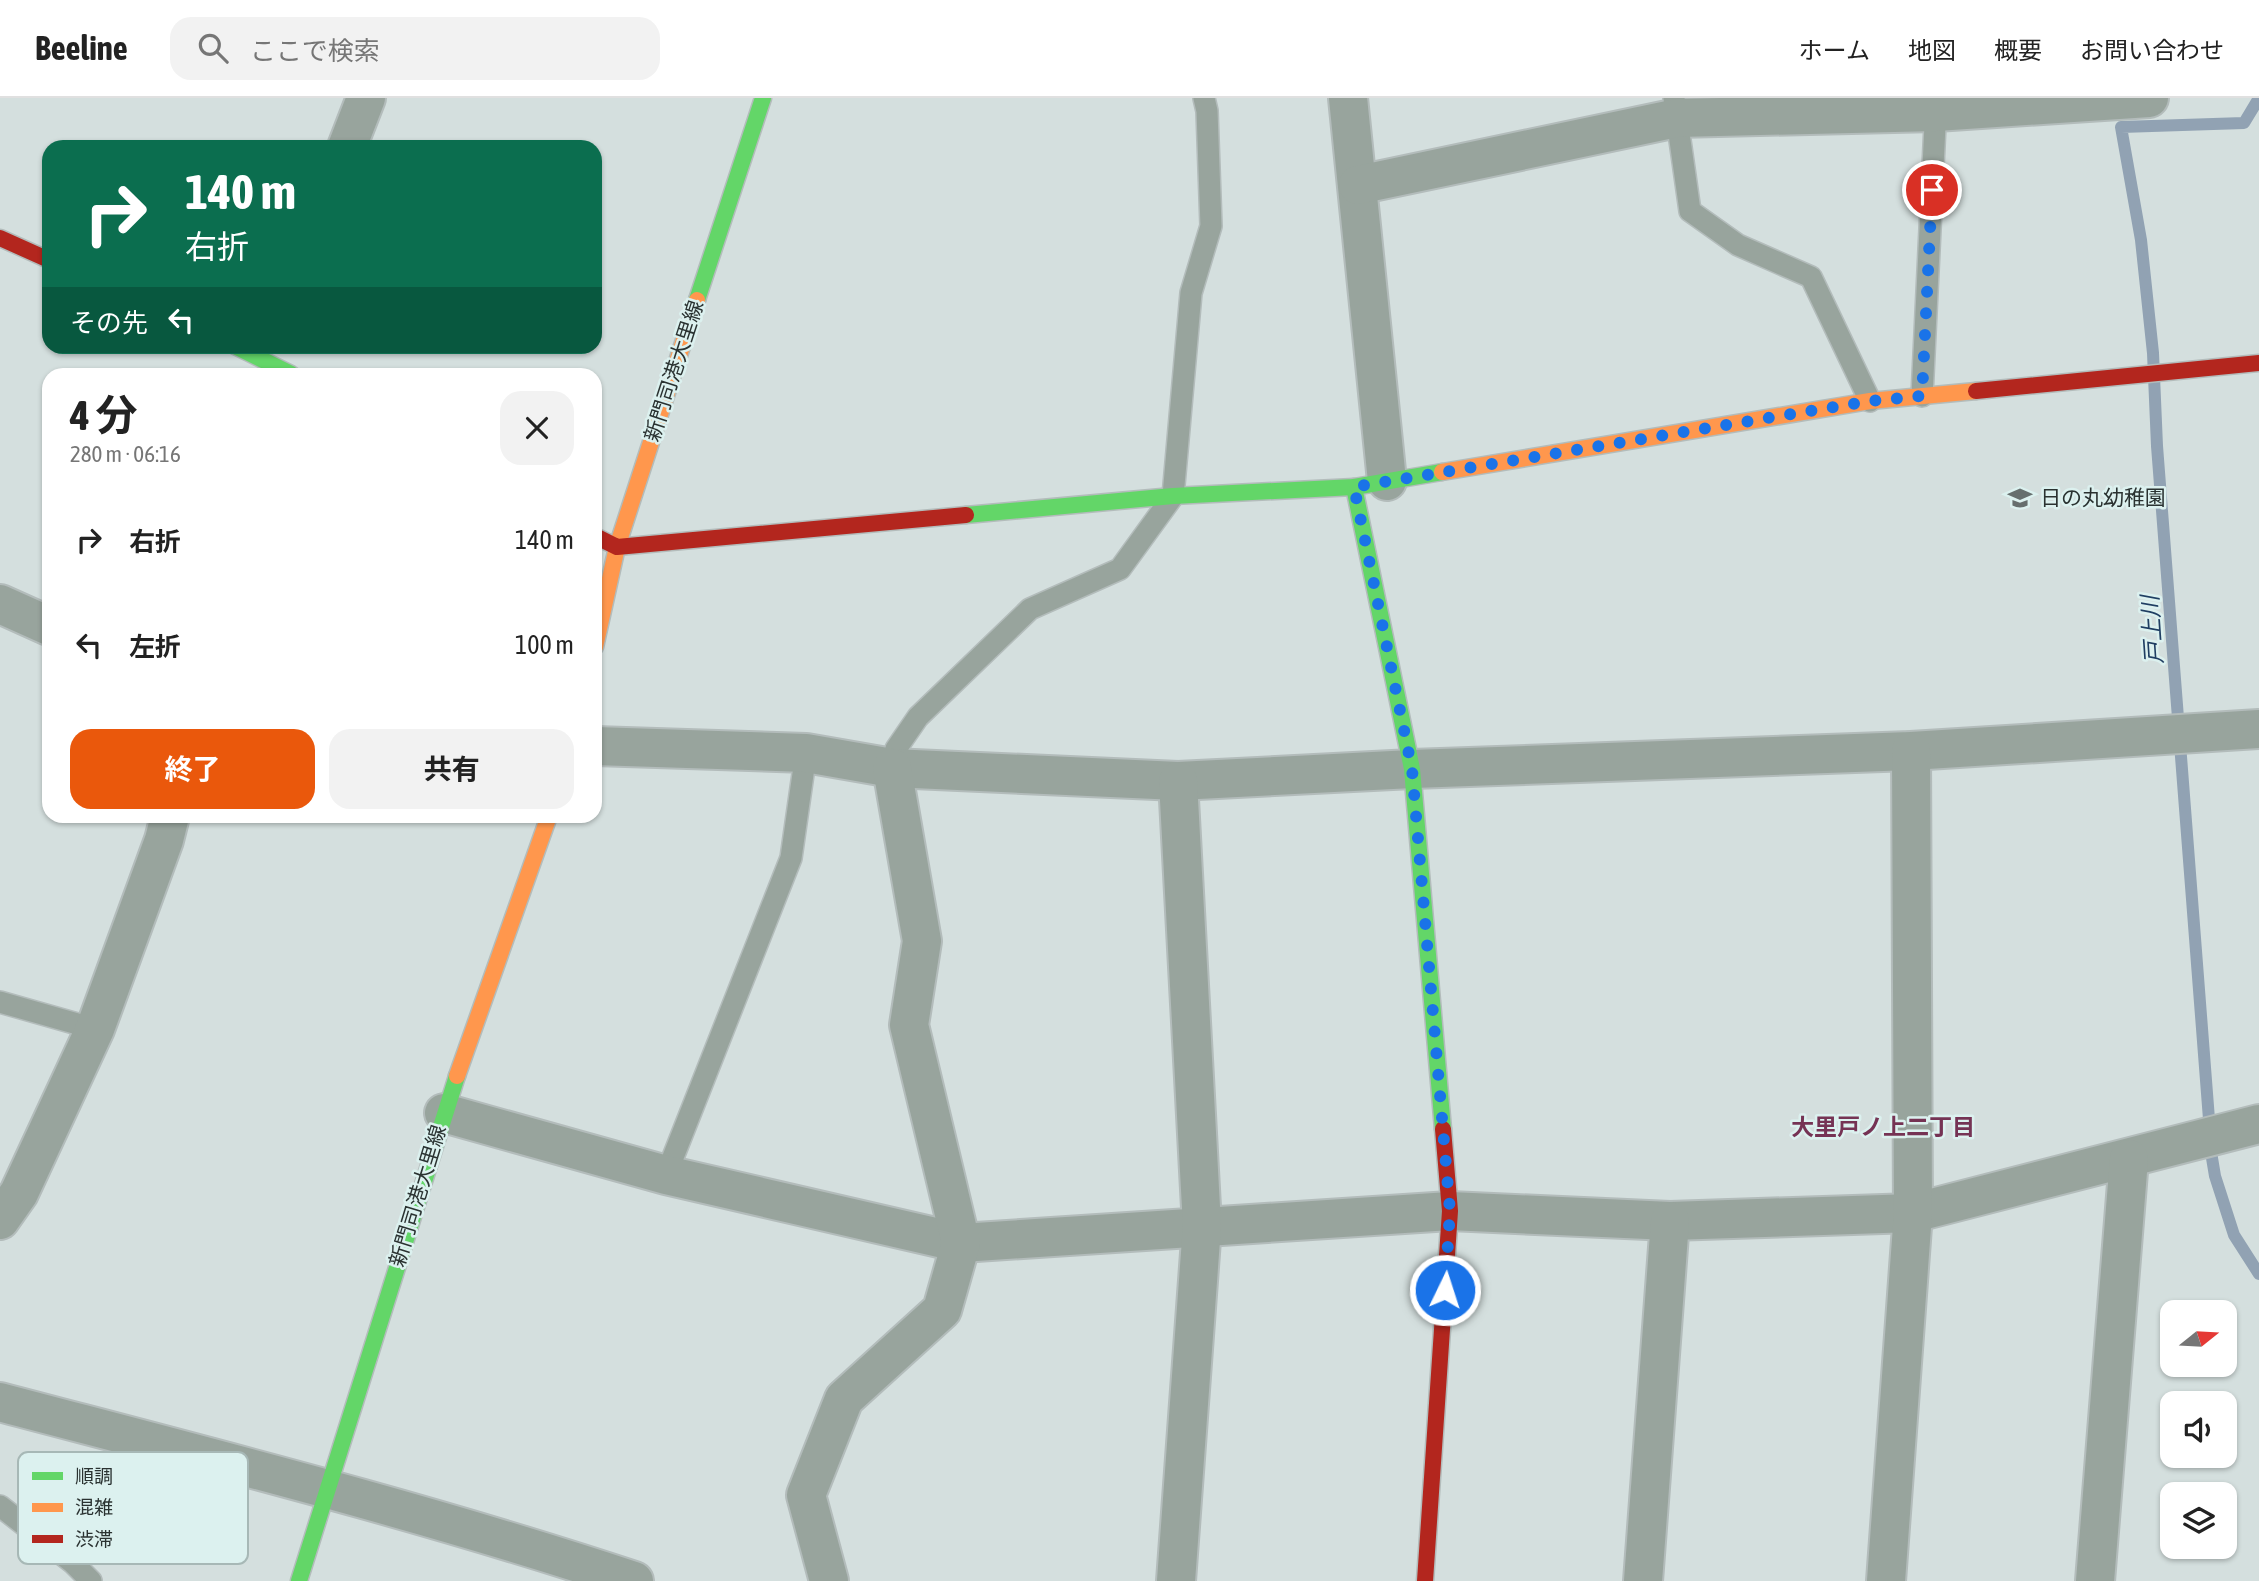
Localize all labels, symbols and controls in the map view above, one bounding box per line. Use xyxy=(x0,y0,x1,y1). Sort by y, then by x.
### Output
search box xyxy=(170,17,660,80)
text: Beeline xyxy=(35,29,128,67)
icon: search xyxy=(194,29,232,67)
text: ここで検索 xyxy=(250,36,380,66)
text: ホーム xyxy=(1799,37,1870,64)
text: 地図 xyxy=(1908,37,1956,64)
text: 概要 xyxy=(1994,37,2042,64)
text: お問い合わせ xyxy=(2080,37,2224,64)
pin xyxy=(1902,160,1962,220)
text: 140 m xyxy=(185,163,296,219)
icon: right xyxy=(70,168,161,259)
icon: arrive xyxy=(1913,171,1951,209)
text: 右折 xyxy=(185,228,249,265)
street label: 新門司港大里線 xyxy=(639,297,707,444)
icon: left xyxy=(162,301,200,339)
text: その先 xyxy=(70,308,148,338)
text: 4 分 xyxy=(70,391,138,439)
button: close xyxy=(500,391,574,465)
text: 280 m · 06:16 xyxy=(70,441,181,467)
school or university icon: 日の丸幼稚園 xyxy=(2006,484,2034,512)
place label: 日の丸幼稚園 xyxy=(2040,485,2166,509)
icon: right xyxy=(70,521,108,559)
text: 140 m xyxy=(515,525,574,555)
text: 右折 xyxy=(129,527,181,557)
water label: 戸上川 xyxy=(2136,592,2167,665)
icon: left xyxy=(70,626,108,664)
text: 100 m xyxy=(515,630,574,660)
text: 左折 xyxy=(129,632,181,662)
button: 終了 xyxy=(70,729,315,809)
button: 共有 xyxy=(329,729,574,809)
district label: 大里戸ノ上二丁目 xyxy=(1791,1114,1975,1140)
street label: 新門司港大里線 xyxy=(384,1122,450,1270)
position arrow xyxy=(1408,1253,1482,1327)
north arrow xyxy=(2160,1300,2236,1377)
map controls xyxy=(2160,1300,2237,1559)
button: sound xyxy=(2160,1391,2237,1468)
legend xyxy=(18,1452,248,1564)
text: 順調 xyxy=(75,1465,113,1487)
button: layers xyxy=(2160,1482,2237,1559)
text: 混雑 xyxy=(75,1496,113,1518)
text: 渋滞 xyxy=(75,1528,113,1550)

